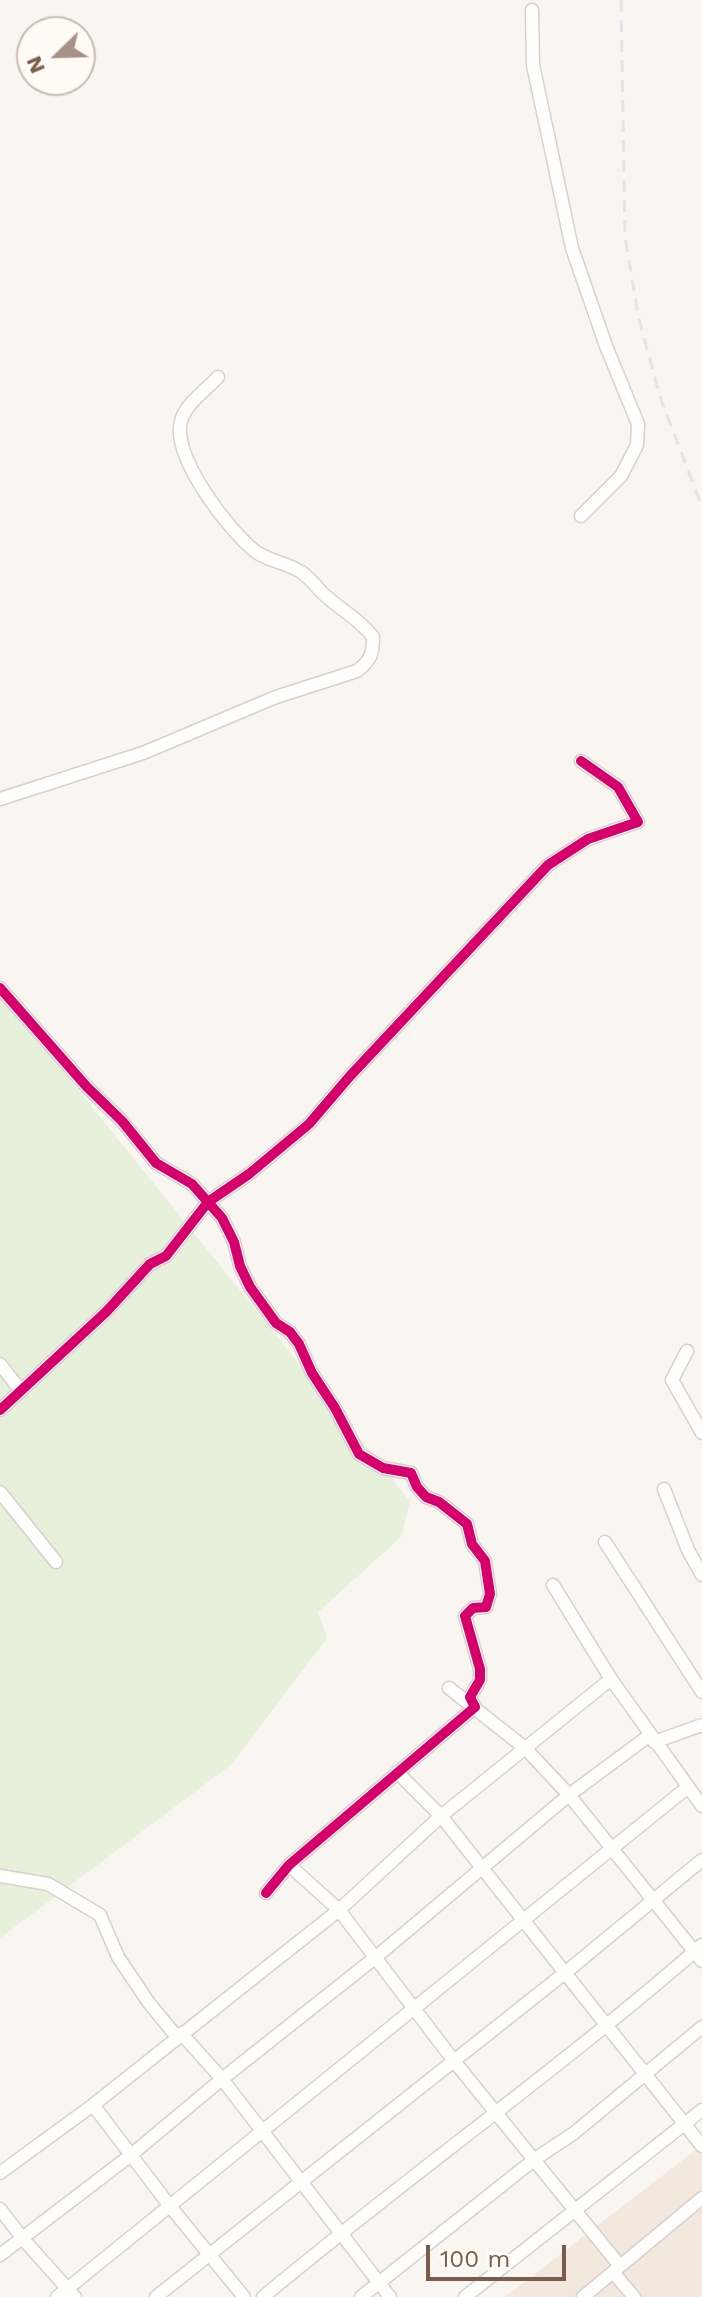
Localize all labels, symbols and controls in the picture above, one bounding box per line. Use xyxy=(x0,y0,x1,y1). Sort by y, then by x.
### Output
north arrow xyxy=(16,16,96,96)
text: N xyxy=(21,52,50,77)
scale bar xyxy=(430,2229,570,2279)
text: 100 m xyxy=(440,2245,510,2273)

